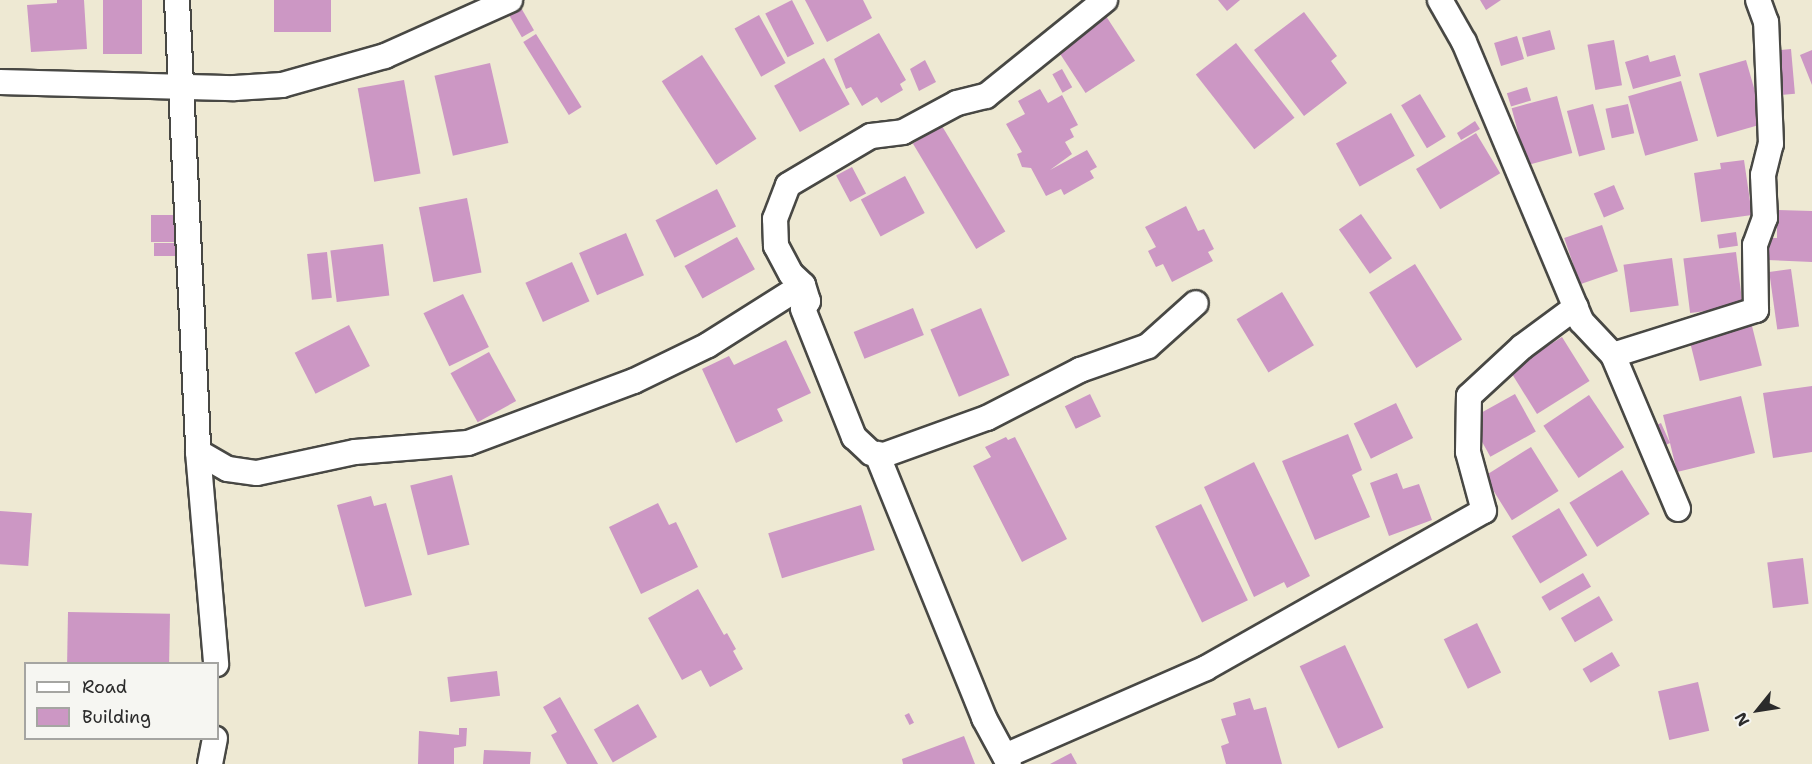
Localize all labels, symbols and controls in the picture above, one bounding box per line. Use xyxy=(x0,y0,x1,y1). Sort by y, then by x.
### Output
legend xyxy=(24,662,219,740)
text: Road xyxy=(82,675,127,699)
north arrow xyxy=(1728,680,1788,740)
text: Building xyxy=(82,705,151,729)
text: N xyxy=(1730,709,1754,730)

